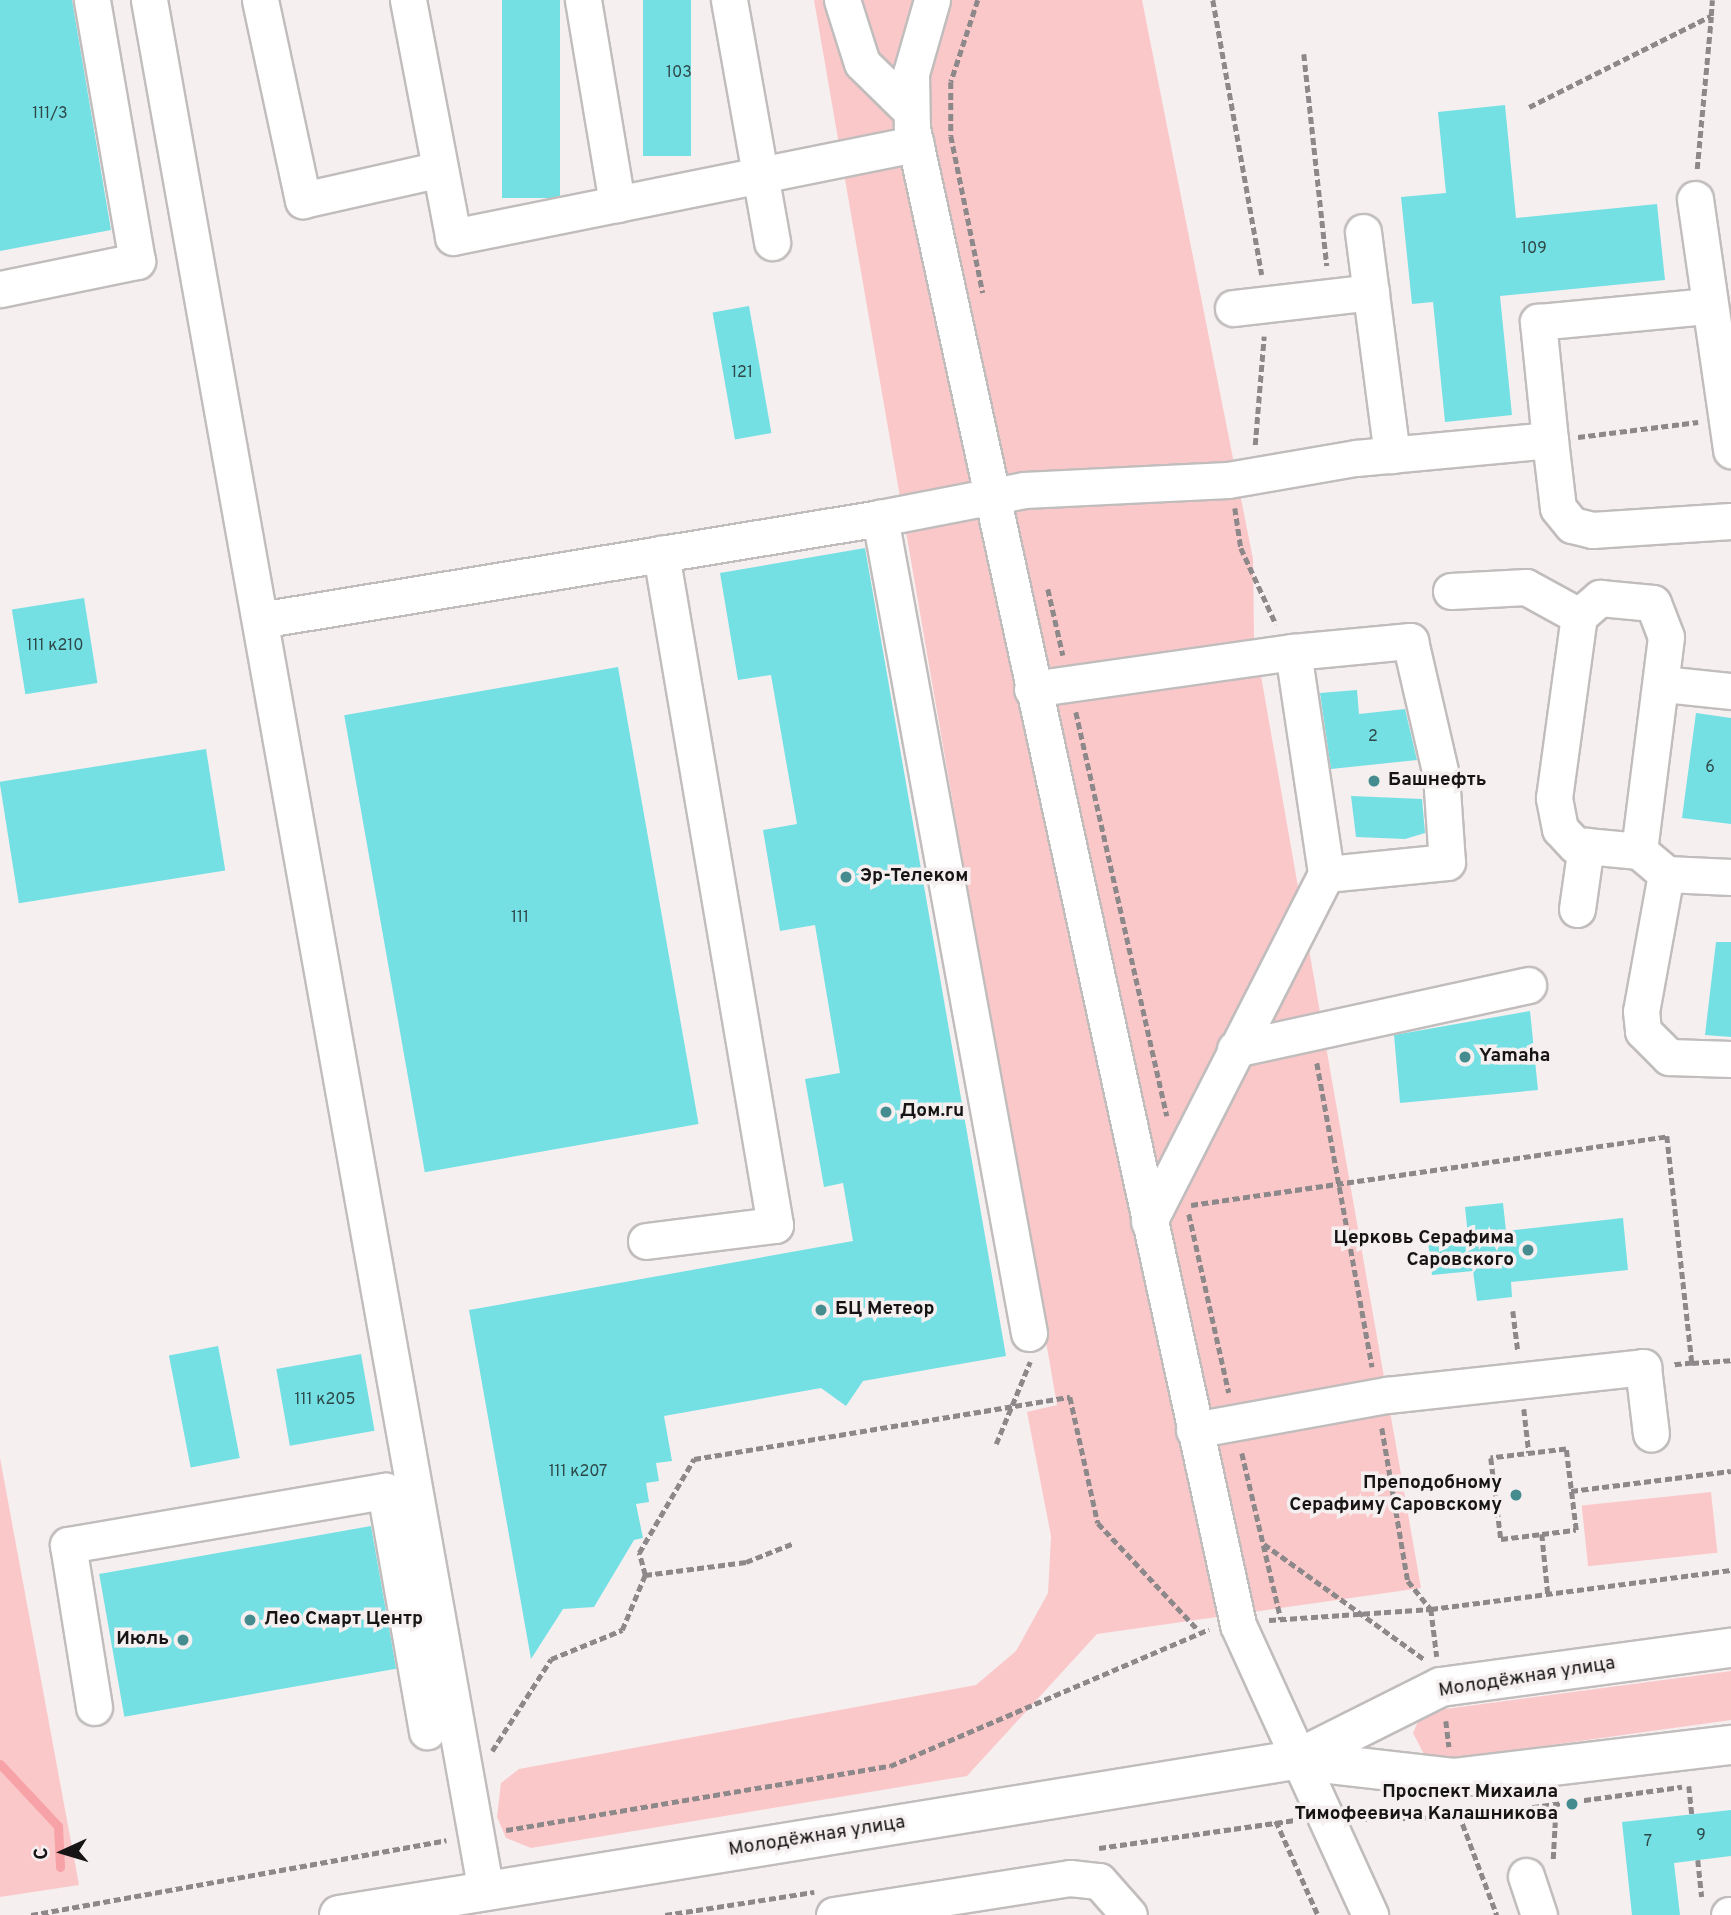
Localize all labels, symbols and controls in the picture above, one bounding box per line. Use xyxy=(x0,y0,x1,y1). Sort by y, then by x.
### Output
house number: 103 xyxy=(666,63,692,83)
house number: 111/3 xyxy=(32,104,68,124)
house number: 109 xyxy=(1521,239,1547,259)
house number: 121 xyxy=(731,363,753,383)
house number: 111 к210 xyxy=(27,636,83,656)
house number: 2 xyxy=(1368,727,1378,747)
house number: 6 xyxy=(1705,758,1715,778)
place label: Башнефть xyxy=(1388,770,1486,792)
marker: Башнефть xyxy=(1366,773,1382,789)
place label: Эр-Телеком xyxy=(860,866,968,888)
marker: Эр-Телеком xyxy=(838,869,854,885)
house number: 111 xyxy=(511,908,529,928)
place label: Yamaha xyxy=(1479,1046,1550,1068)
marker: Yamaha xyxy=(1457,1049,1473,1065)
place label: Дом.ru xyxy=(900,1101,964,1123)
marker: Дом.ru xyxy=(878,1104,894,1120)
place label: Церковь Серафима Саровского xyxy=(1334,1228,1514,1272)
marker: Церковь Серафима Саровского xyxy=(1520,1242,1536,1258)
place label: БЦ Метеор xyxy=(835,1299,935,1321)
marker: БЦ Метеор xyxy=(813,1302,829,1318)
house number: 111 к205 xyxy=(295,1390,355,1410)
house number: 111 к207 xyxy=(549,1462,607,1482)
place label: Преподобному Серафиму Саровскому xyxy=(1289,1473,1502,1517)
marker: Преподобному Серафиму Саровскому xyxy=(1508,1487,1524,1503)
place label: Лео Смарт Центр xyxy=(264,1609,423,1631)
marker: Лео Смарт Центр xyxy=(242,1612,258,1628)
place label: Июль xyxy=(116,1629,169,1651)
marker: Июль xyxy=(175,1632,191,1648)
street label: Молодёжная улица xyxy=(1437,1653,1617,1703)
place label: Проспект Михаила Тимофеевича Калашникова xyxy=(1295,1782,1558,1826)
marker: Проспект Михаила Тимофеевича Калашникова xyxy=(1564,1796,1580,1812)
street label: Молодёжная улица xyxy=(727,1812,907,1862)
north arrow xyxy=(28,1817,98,1887)
house number: 9 xyxy=(1696,1826,1706,1846)
house number: 7 xyxy=(1644,1832,1652,1852)
text: С xyxy=(30,1847,54,1860)

